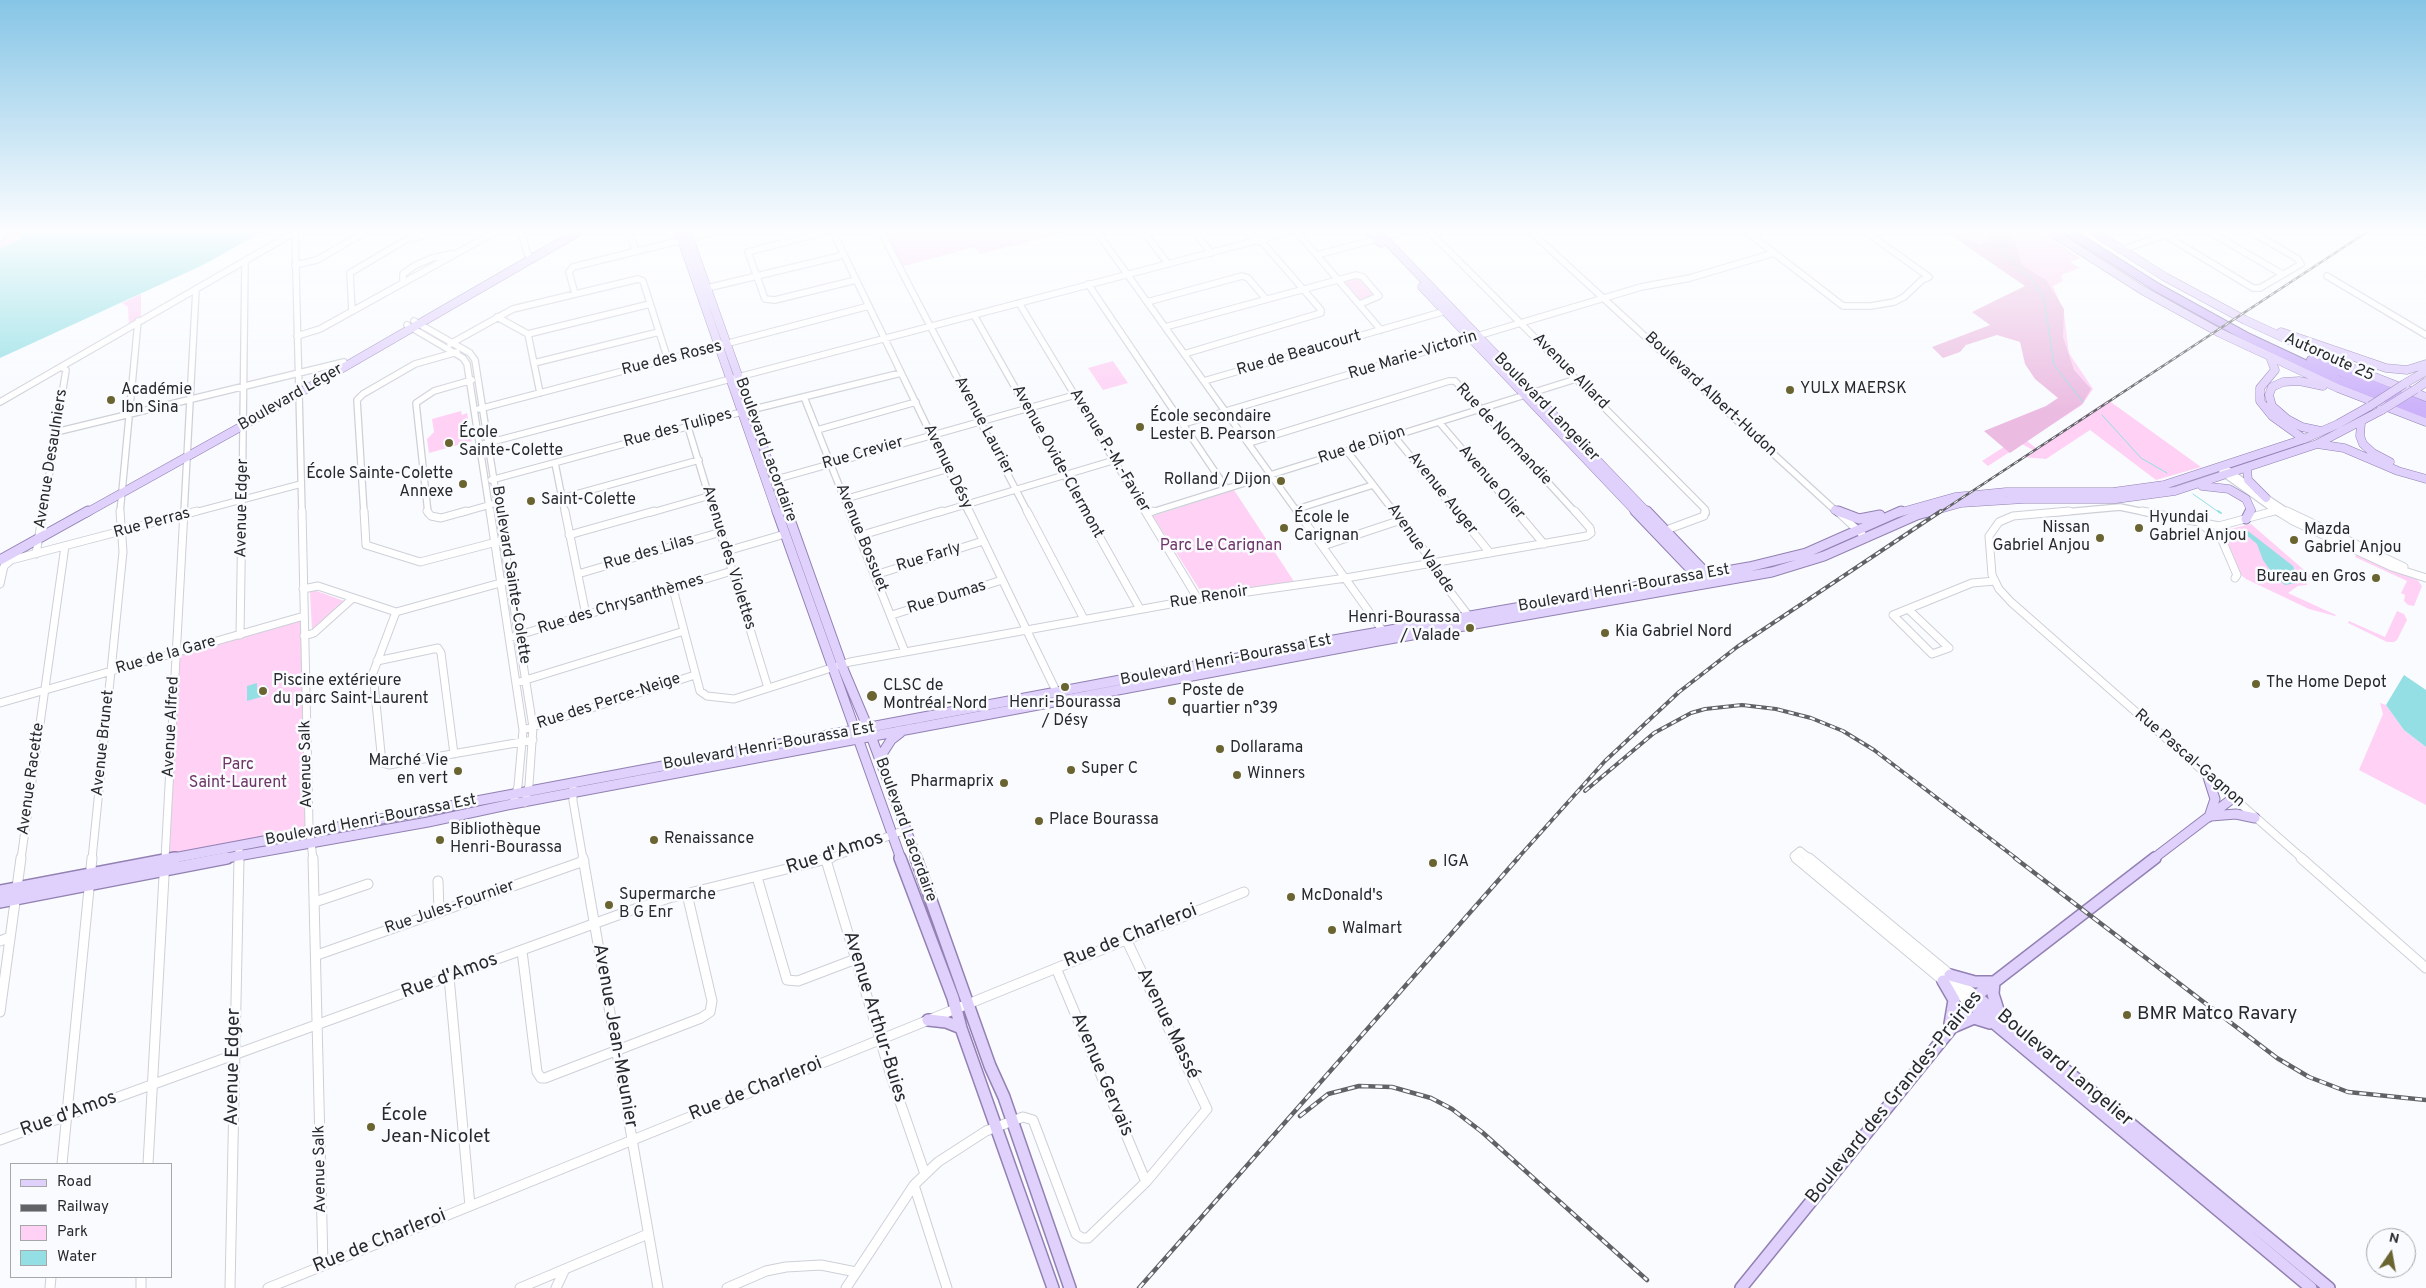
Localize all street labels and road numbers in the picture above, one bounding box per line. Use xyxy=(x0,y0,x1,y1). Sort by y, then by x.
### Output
street label: Rue de Beaucourt xyxy=(1235,327,1363,381)
street label: Rue Marie-Victorin xyxy=(1346,327,1480,385)
street label: Boulevard Albert-Hudon xyxy=(1640,329,1780,461)
street label: Avenue Allard xyxy=(1528,330,1612,414)
street label: Autoroute 25 xyxy=(2281,330,2377,386)
street label: Rue des Roses xyxy=(620,337,724,381)
street label: Boulevard Langelier xyxy=(1489,350,1603,466)
street label: Boulevard Léger xyxy=(235,360,347,436)
street label: Avenue Laurier xyxy=(949,373,1017,479)
street label: Boulevard Lacordaire xyxy=(730,375,800,525)
street label: Rue de Normandie xyxy=(1451,380,1555,490)
street label: Avenue Ovide-Clermont xyxy=(1007,382,1107,542)
street label: Avenue P.-M.-Favier xyxy=(1064,386,1154,516)
street label: Avenue Desaulniers xyxy=(32,388,72,530)
street label: Rue des Tulipes xyxy=(622,405,734,453)
street label: Avenue Désy xyxy=(918,421,976,513)
street label: Rue de Dijon xyxy=(1316,423,1408,469)
street label: Rue Crevier xyxy=(820,433,906,475)
street label: Avenue Olier xyxy=(1454,442,1528,524)
street label: Avenue Auger xyxy=(1403,449,1481,539)
street label: Avenue Edger xyxy=(233,458,253,558)
street label: Avenue Bossuet xyxy=(831,481,891,595)
street label: Boulevard Sainte-Colette xyxy=(486,484,534,666)
street label: Avenue des Violettes xyxy=(697,484,759,632)
street label: Avenue Valade xyxy=(1382,500,1458,598)
street label: Rue Perras xyxy=(112,505,192,543)
street label: Rue des Lilas xyxy=(601,531,697,575)
street label: Rue Farly xyxy=(894,539,964,577)
street label: Boulevard Henri-Bourassa Est xyxy=(1517,561,1731,617)
street label: Rue des Chrysanthèmes xyxy=(536,571,706,639)
street label: Rue Dumas xyxy=(905,577,989,619)
street label: Rue Renoir xyxy=(1168,582,1250,614)
street label: Boulevard Henri-Bourassa Est xyxy=(1119,631,1333,691)
street label: Rue de la Gare xyxy=(114,633,218,679)
street label: Rue des Perce-Neige xyxy=(535,670,683,734)
street label: Avenue Alfred xyxy=(160,676,184,778)
street label: Avenue Brunet xyxy=(89,689,119,797)
street label: Rue Pascal-Gagnon xyxy=(2130,706,2248,812)
street label: Boulevard Henri-Bourassa Est xyxy=(662,719,876,775)
street label: Avenue Salk xyxy=(297,720,317,808)
street label: Avenue Racette xyxy=(15,722,49,836)
street label: Boulevard Lacordaire xyxy=(870,755,940,905)
street label: Boulevard Henri-Bourassa Est xyxy=(264,791,478,851)
street label: Rue d'Amos xyxy=(783,828,887,880)
street label: Rue Jules-Fournier xyxy=(383,877,517,939)
street label: Rue de Charleroi xyxy=(1061,900,1201,974)
street label: Avenue Arthur-Buies xyxy=(837,928,911,1106)
street label: Avenue Jean-Meunier xyxy=(587,942,641,1130)
street label: Rue d'Amos xyxy=(399,949,501,1005)
street label: Avenue Massé xyxy=(1130,965,1204,1083)
street label: Boulevard des Grandes-Prairies xyxy=(1802,987,1988,1209)
street label: Boulevard Langelier xyxy=(1991,1005,2137,1133)
street label: Avenue Edger xyxy=(222,1008,246,1126)
street label: Avenue Gervais xyxy=(1065,1010,1137,1140)
street label: Rue de Charleroi xyxy=(686,1053,826,1127)
street label: Rue d'Amos xyxy=(18,1087,120,1143)
street label: Avenue Salk xyxy=(311,1125,331,1213)
street label: Rue de Charleroi xyxy=(310,1205,450,1279)

